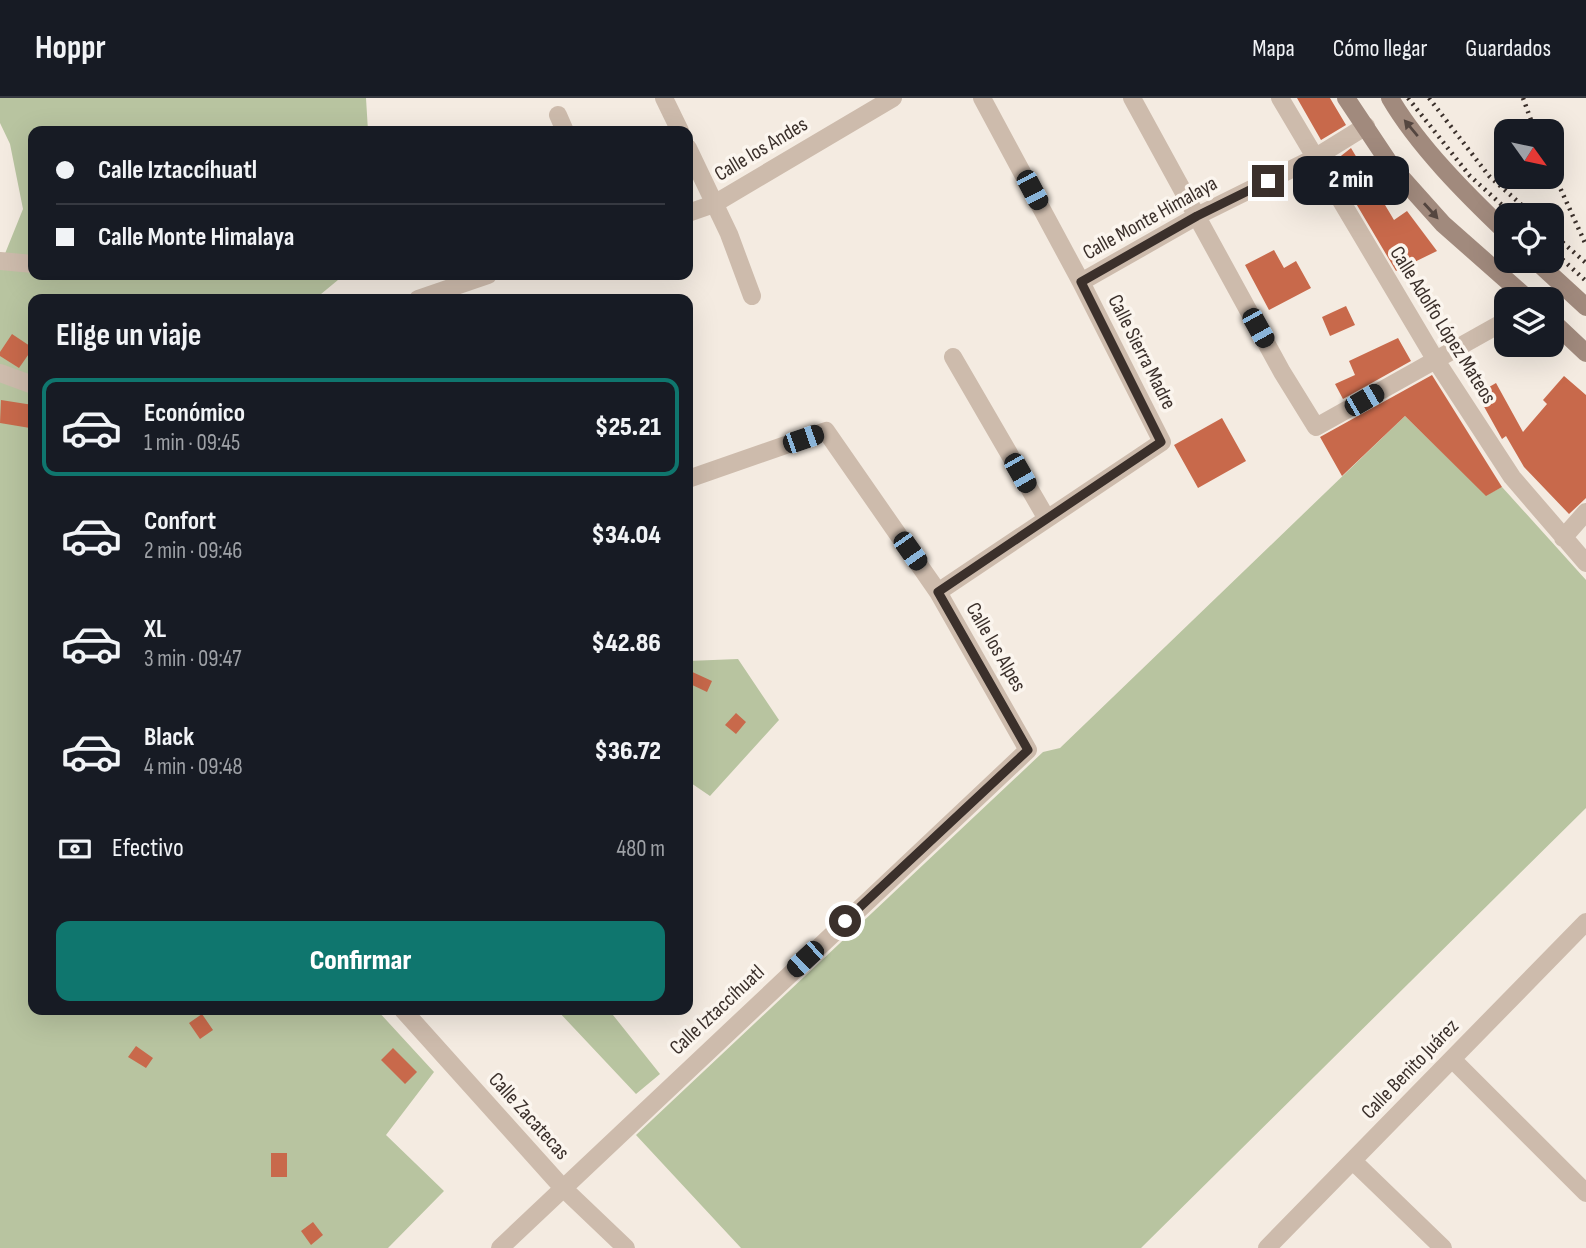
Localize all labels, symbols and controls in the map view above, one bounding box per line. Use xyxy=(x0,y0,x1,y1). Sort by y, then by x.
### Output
text: Hoppr xyxy=(35,28,106,68)
text: Mapa xyxy=(1252,34,1295,63)
text: Cómo llegar xyxy=(1333,34,1427,63)
text: Guardados xyxy=(1465,34,1551,63)
street label: Calle los Andes xyxy=(710,111,812,187)
north arrow xyxy=(1494,119,1564,189)
map controls xyxy=(1494,119,1564,357)
one-way arrow xyxy=(1404,120,1419,137)
text: Calle Iztaccíhuatl xyxy=(98,155,257,186)
callout: 2 min xyxy=(1292,156,1408,206)
route end xyxy=(1252,165,1284,197)
text: 2 min xyxy=(1329,166,1373,194)
car xyxy=(1013,167,1052,213)
street label: Calle Monte Himalaya xyxy=(1078,171,1222,265)
one-way arrow xyxy=(1423,202,1439,220)
button: locate xyxy=(1494,203,1564,273)
text: Calle Monte Himalaya xyxy=(98,222,294,253)
street label: Calle Adolfo López Mateos xyxy=(1384,242,1502,408)
button: layers xyxy=(1494,287,1564,357)
street label: Calle Sierra Madre xyxy=(1102,290,1182,414)
car xyxy=(1239,305,1278,351)
text: Elige un viaje xyxy=(56,316,201,355)
car xyxy=(1341,380,1388,420)
icon: car xyxy=(60,396,123,459)
text: Económico xyxy=(144,398,245,429)
text: $25.21 xyxy=(595,412,661,443)
car xyxy=(780,422,827,456)
text: 1 min · 09:45 xyxy=(144,429,240,457)
car xyxy=(1001,450,1040,496)
icon: car xyxy=(60,504,123,567)
text: Confort xyxy=(144,506,216,537)
text: $34.04 xyxy=(592,520,661,551)
car xyxy=(890,528,931,574)
text: 2 min · 09:46 xyxy=(144,537,242,565)
street label: Calle los Alpes xyxy=(960,598,1032,696)
icon: car xyxy=(60,612,123,675)
text: XL xyxy=(144,614,166,645)
text: $42.86 xyxy=(592,628,661,659)
text: 3 min · 09:47 xyxy=(144,645,242,673)
icon: car xyxy=(60,720,123,783)
text: Black xyxy=(144,722,194,753)
text: $36.72 xyxy=(595,736,661,767)
text: 4 min · 09:48 xyxy=(144,753,243,781)
icon: cash xyxy=(56,830,94,868)
text: Efectivo xyxy=(112,833,184,864)
text: 480 m xyxy=(617,835,665,863)
route start xyxy=(829,905,861,937)
button: Confirmar xyxy=(56,921,665,1001)
car xyxy=(783,937,828,981)
street label: Calle Iztaccíhuatl xyxy=(664,960,770,1060)
street label: Calle Benito Juárez xyxy=(1356,1013,1464,1124)
street label: Calle Zacatecas xyxy=(483,1067,575,1165)

